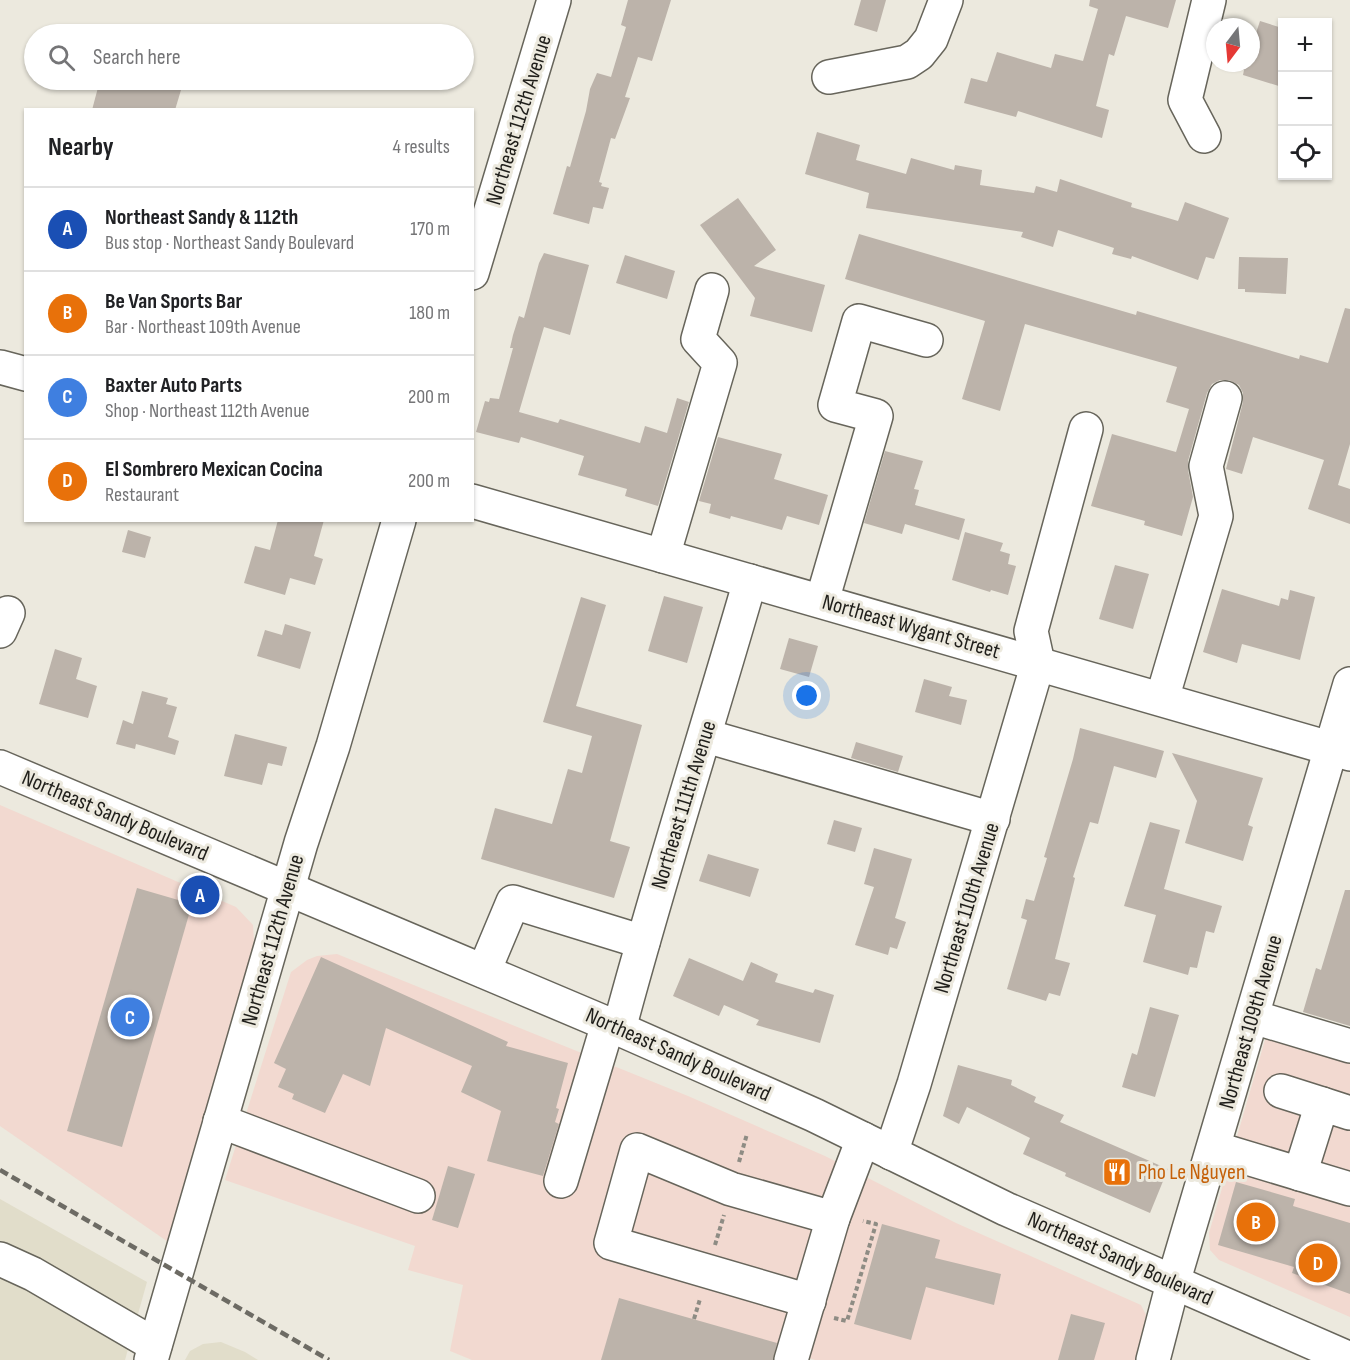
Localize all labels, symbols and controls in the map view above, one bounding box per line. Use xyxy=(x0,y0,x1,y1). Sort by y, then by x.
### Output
north arrow xyxy=(1206,18,1260,72)
map controls xyxy=(1278,18,1332,180)
button: + xyxy=(1278,18,1332,72)
search box xyxy=(24,24,474,90)
street label: Northeast 112th Avenue xyxy=(480,32,558,208)
icon: search xyxy=(45,41,78,74)
text: Search here xyxy=(93,44,180,71)
button: − xyxy=(1278,72,1332,126)
button: locate xyxy=(1278,126,1332,180)
text: Nearby xyxy=(48,132,114,163)
text: 4 results xyxy=(393,135,450,159)
text: Northeast Sandy & 112th xyxy=(105,204,298,231)
text: A xyxy=(63,217,72,241)
text: 170 m xyxy=(410,217,450,241)
text: Bus stop · Northeast Sandy Boulevard xyxy=(105,231,354,255)
text: Be Van Sports Bar xyxy=(105,288,242,315)
text: B xyxy=(63,301,72,325)
text: 180 m xyxy=(409,301,450,325)
text: Bar · Northeast 109th Avenue xyxy=(105,315,301,339)
text: Baxter Auto Parts xyxy=(105,372,242,399)
text: C xyxy=(62,385,73,409)
text: 200 m xyxy=(408,385,450,409)
text: Shop · Northeast 112th Avenue xyxy=(105,399,310,423)
text: El Sombrero Mexican Cocina xyxy=(105,456,323,483)
text: D xyxy=(62,469,73,493)
text: 200 m xyxy=(408,469,450,493)
text: Restaurant xyxy=(105,483,179,507)
street label: Northeast Wygant Street xyxy=(819,589,1003,665)
your location xyxy=(792,681,821,710)
street label: Northeast 111th Avenue xyxy=(646,717,722,893)
street label: Northeast Sandy Boulevard xyxy=(18,765,212,867)
street label: Northeast 110th Avenue xyxy=(928,819,1006,997)
street label: Northeast 112th Avenue xyxy=(236,851,310,1029)
pin: A xyxy=(180,872,220,918)
street label: Northeast 109th Avenue xyxy=(1213,932,1289,1112)
pin: C xyxy=(110,994,150,1040)
street label: Northeast Sandy Boulevard xyxy=(581,1002,775,1108)
restaurant icon: Pho Le Nguyen xyxy=(1101,1156,1133,1188)
place label: Pho Le Nguyen xyxy=(1138,1159,1245,1186)
pin: B xyxy=(1236,1200,1276,1244)
street label: Northeast Sandy Boulevard xyxy=(1023,1206,1217,1312)
pin: D xyxy=(1298,1240,1338,1286)

